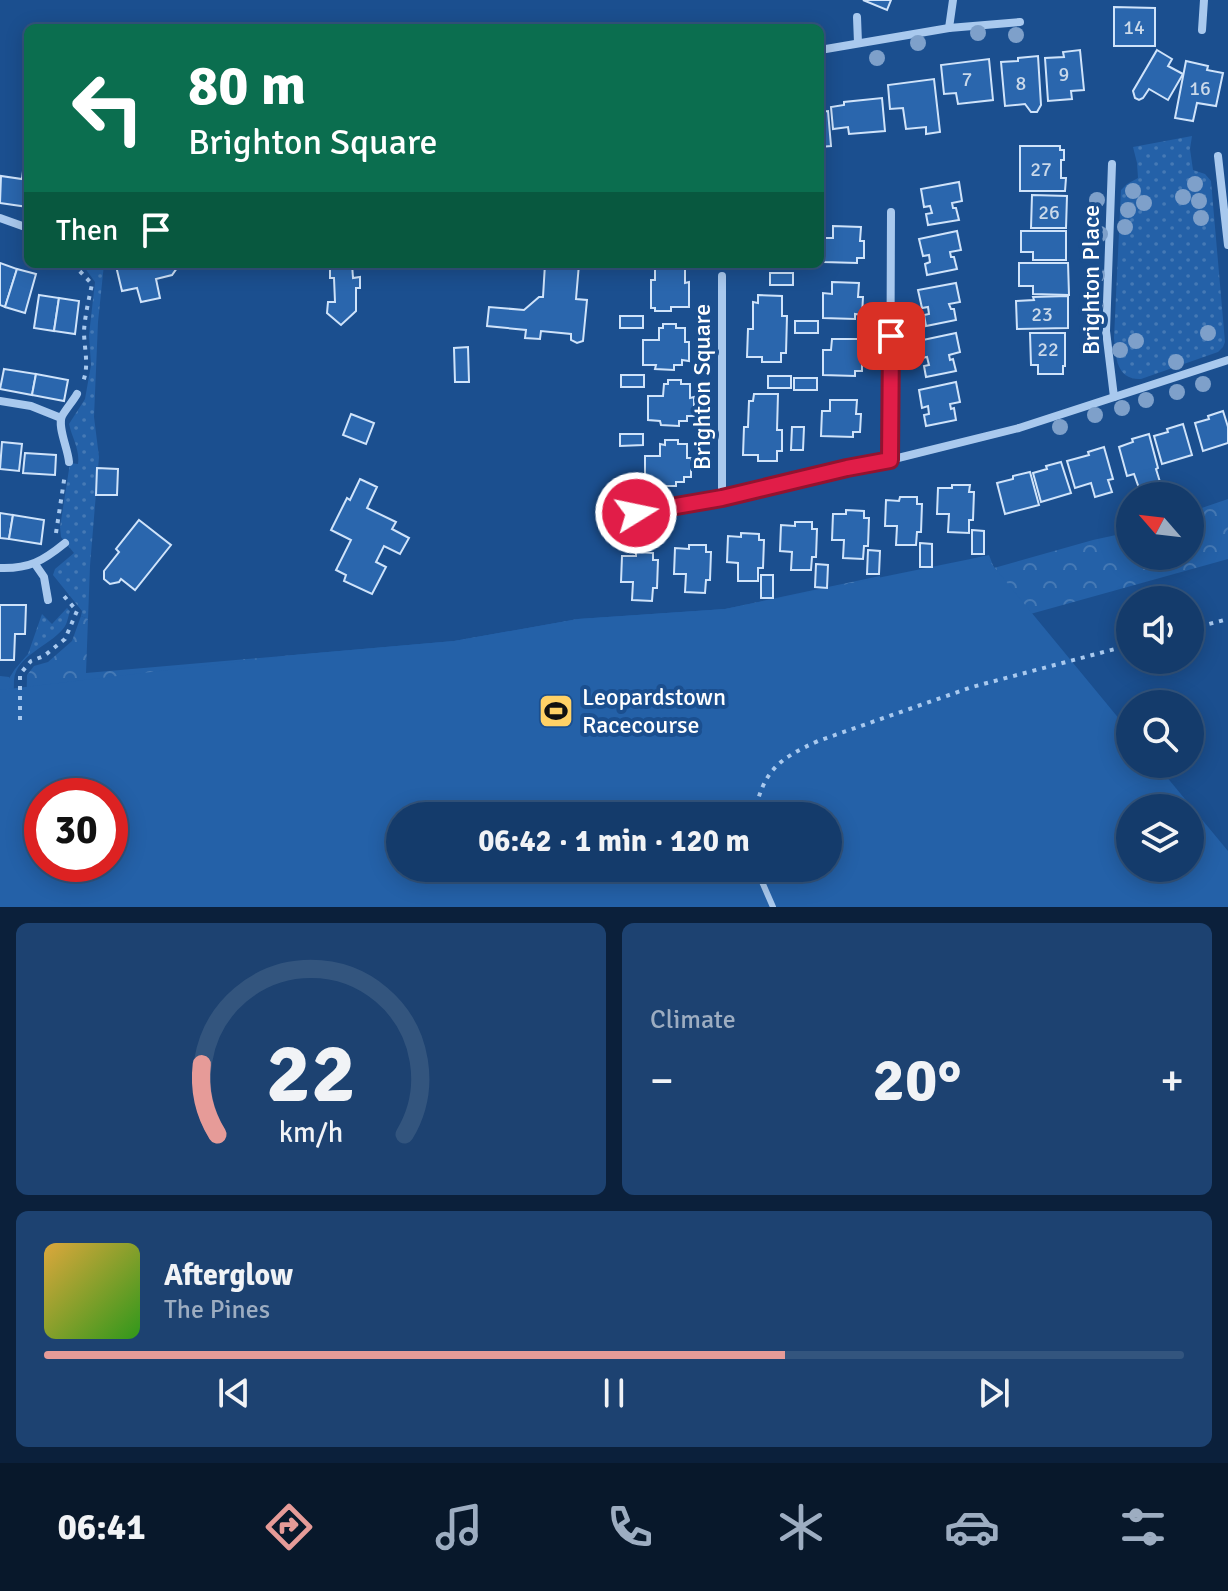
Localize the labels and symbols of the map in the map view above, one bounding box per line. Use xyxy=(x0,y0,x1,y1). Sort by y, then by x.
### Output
house number: 14 xyxy=(1123,15,1145,40)
house number: 9 xyxy=(1059,62,1069,87)
house number: 7 xyxy=(962,67,972,92)
house number: 8 xyxy=(1016,71,1026,96)
house number: 16 xyxy=(1189,76,1211,101)
house number: 27 xyxy=(1030,157,1052,182)
house number: 26 xyxy=(1038,200,1060,225)
street label: Brighton Place xyxy=(1076,205,1106,355)
pin xyxy=(857,302,925,370)
house number: 23 xyxy=(1031,302,1053,327)
street label: Brighton Square xyxy=(687,304,717,470)
house number: 22 xyxy=(1037,337,1059,362)
position arrow xyxy=(594,471,678,555)
north arrow xyxy=(1116,482,1204,570)
place label: Leopardstown Racecourse xyxy=(582,682,726,740)
sports icon: Leopardstown Racecourse xyxy=(537,692,575,730)
speed limit sign: 30 xyxy=(24,778,128,882)

